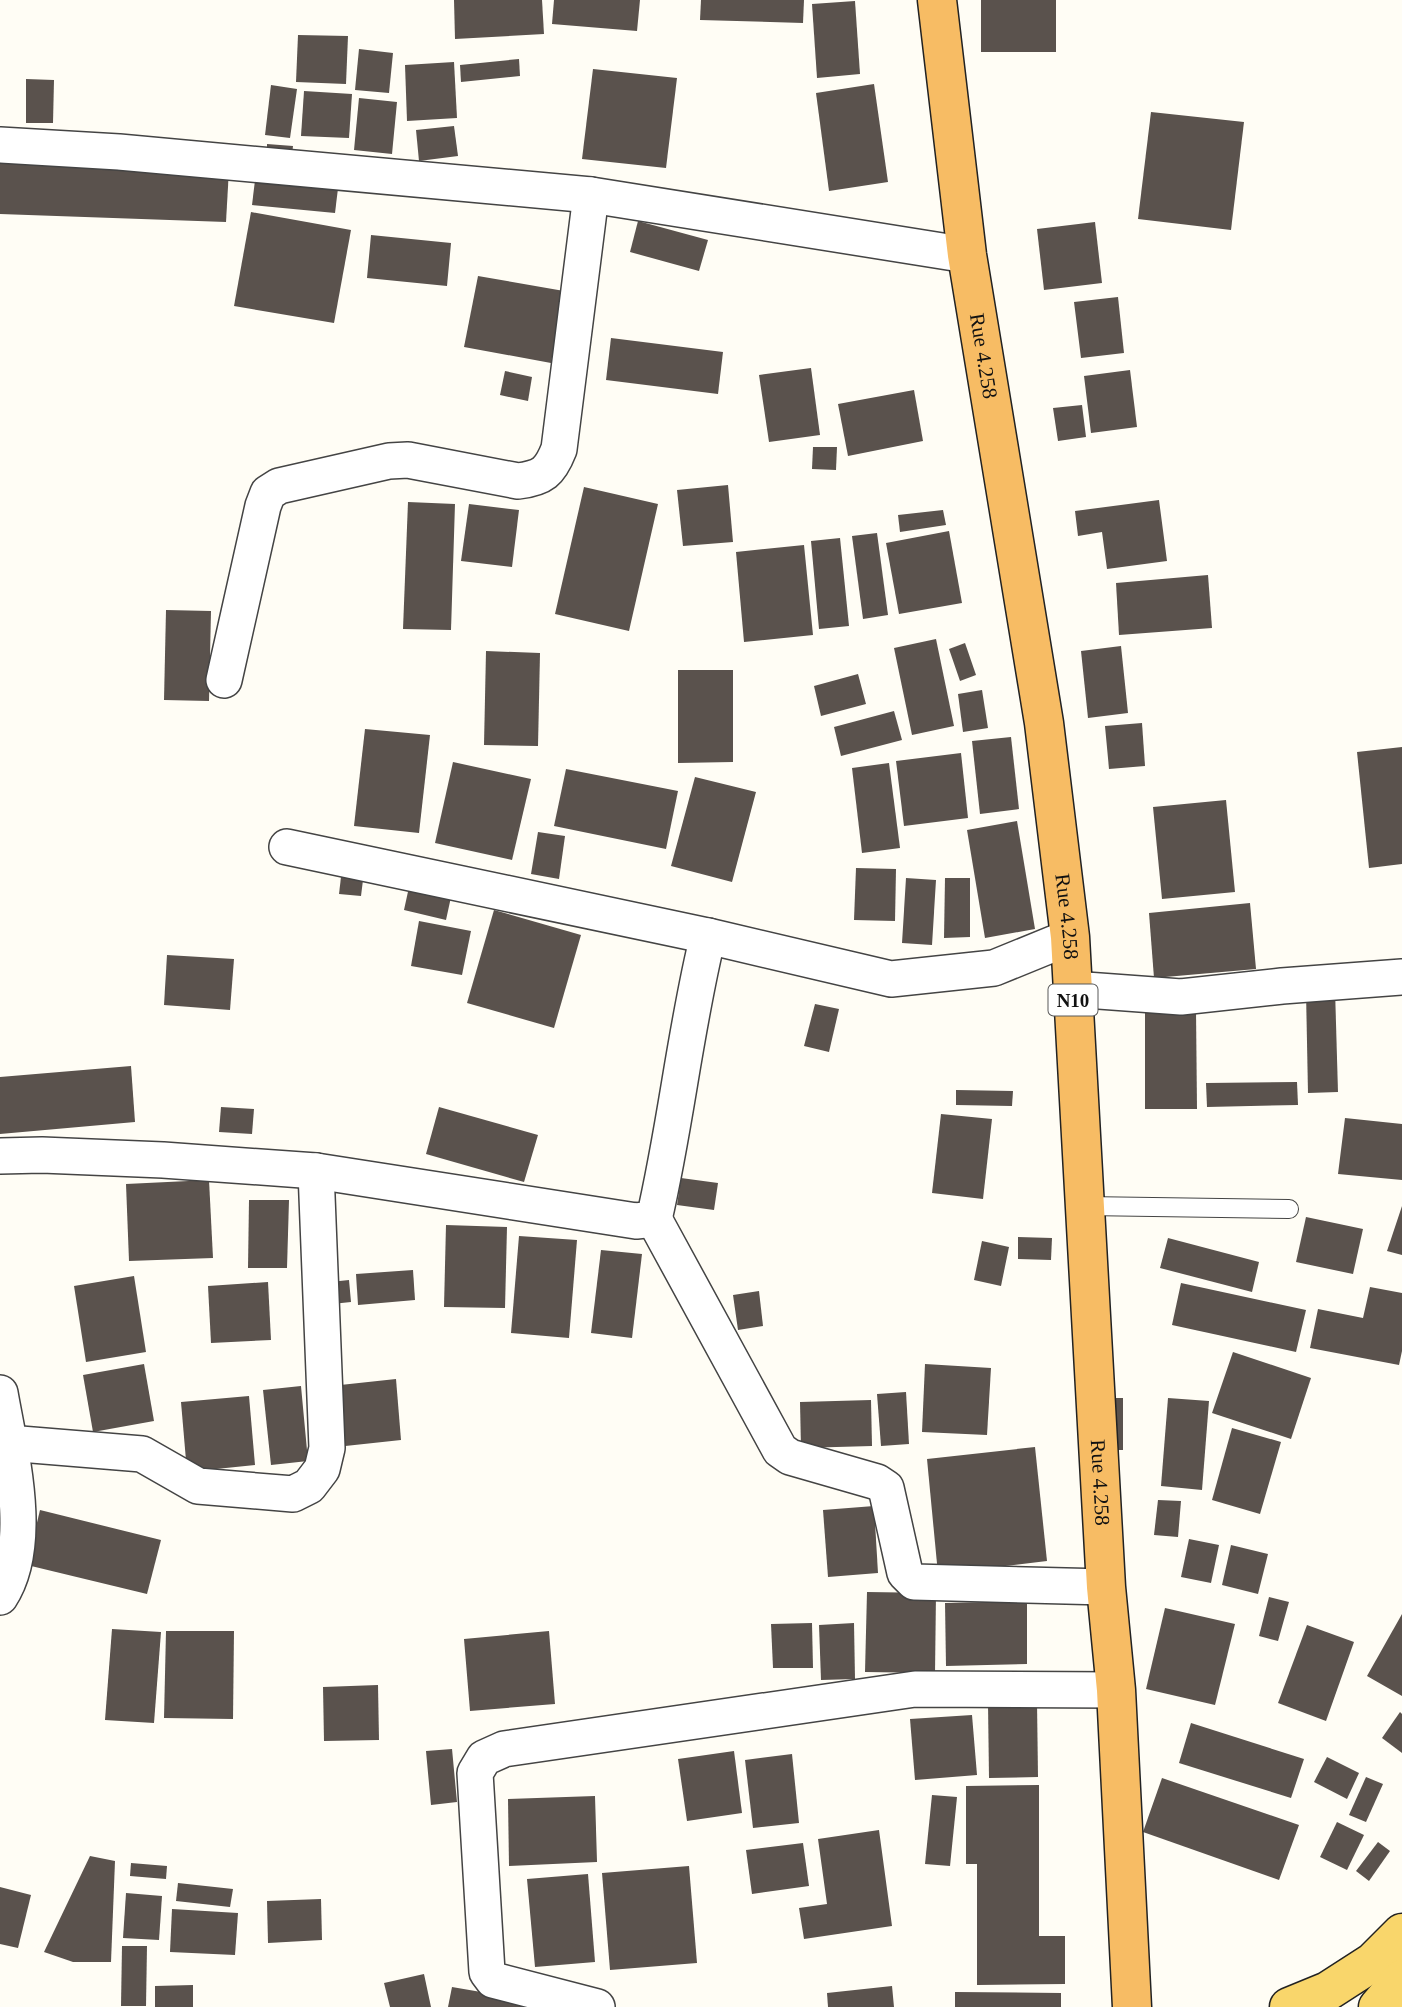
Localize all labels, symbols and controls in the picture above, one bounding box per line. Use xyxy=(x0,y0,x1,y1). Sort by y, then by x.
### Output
street label: Rue 4.258 xyxy=(965,311,1002,400)
street label: Rue 4.258 xyxy=(1050,872,1083,960)
road number: N10 xyxy=(1048,984,1098,1016)
street label: Rue 4.258 xyxy=(1086,1439,1115,1526)

